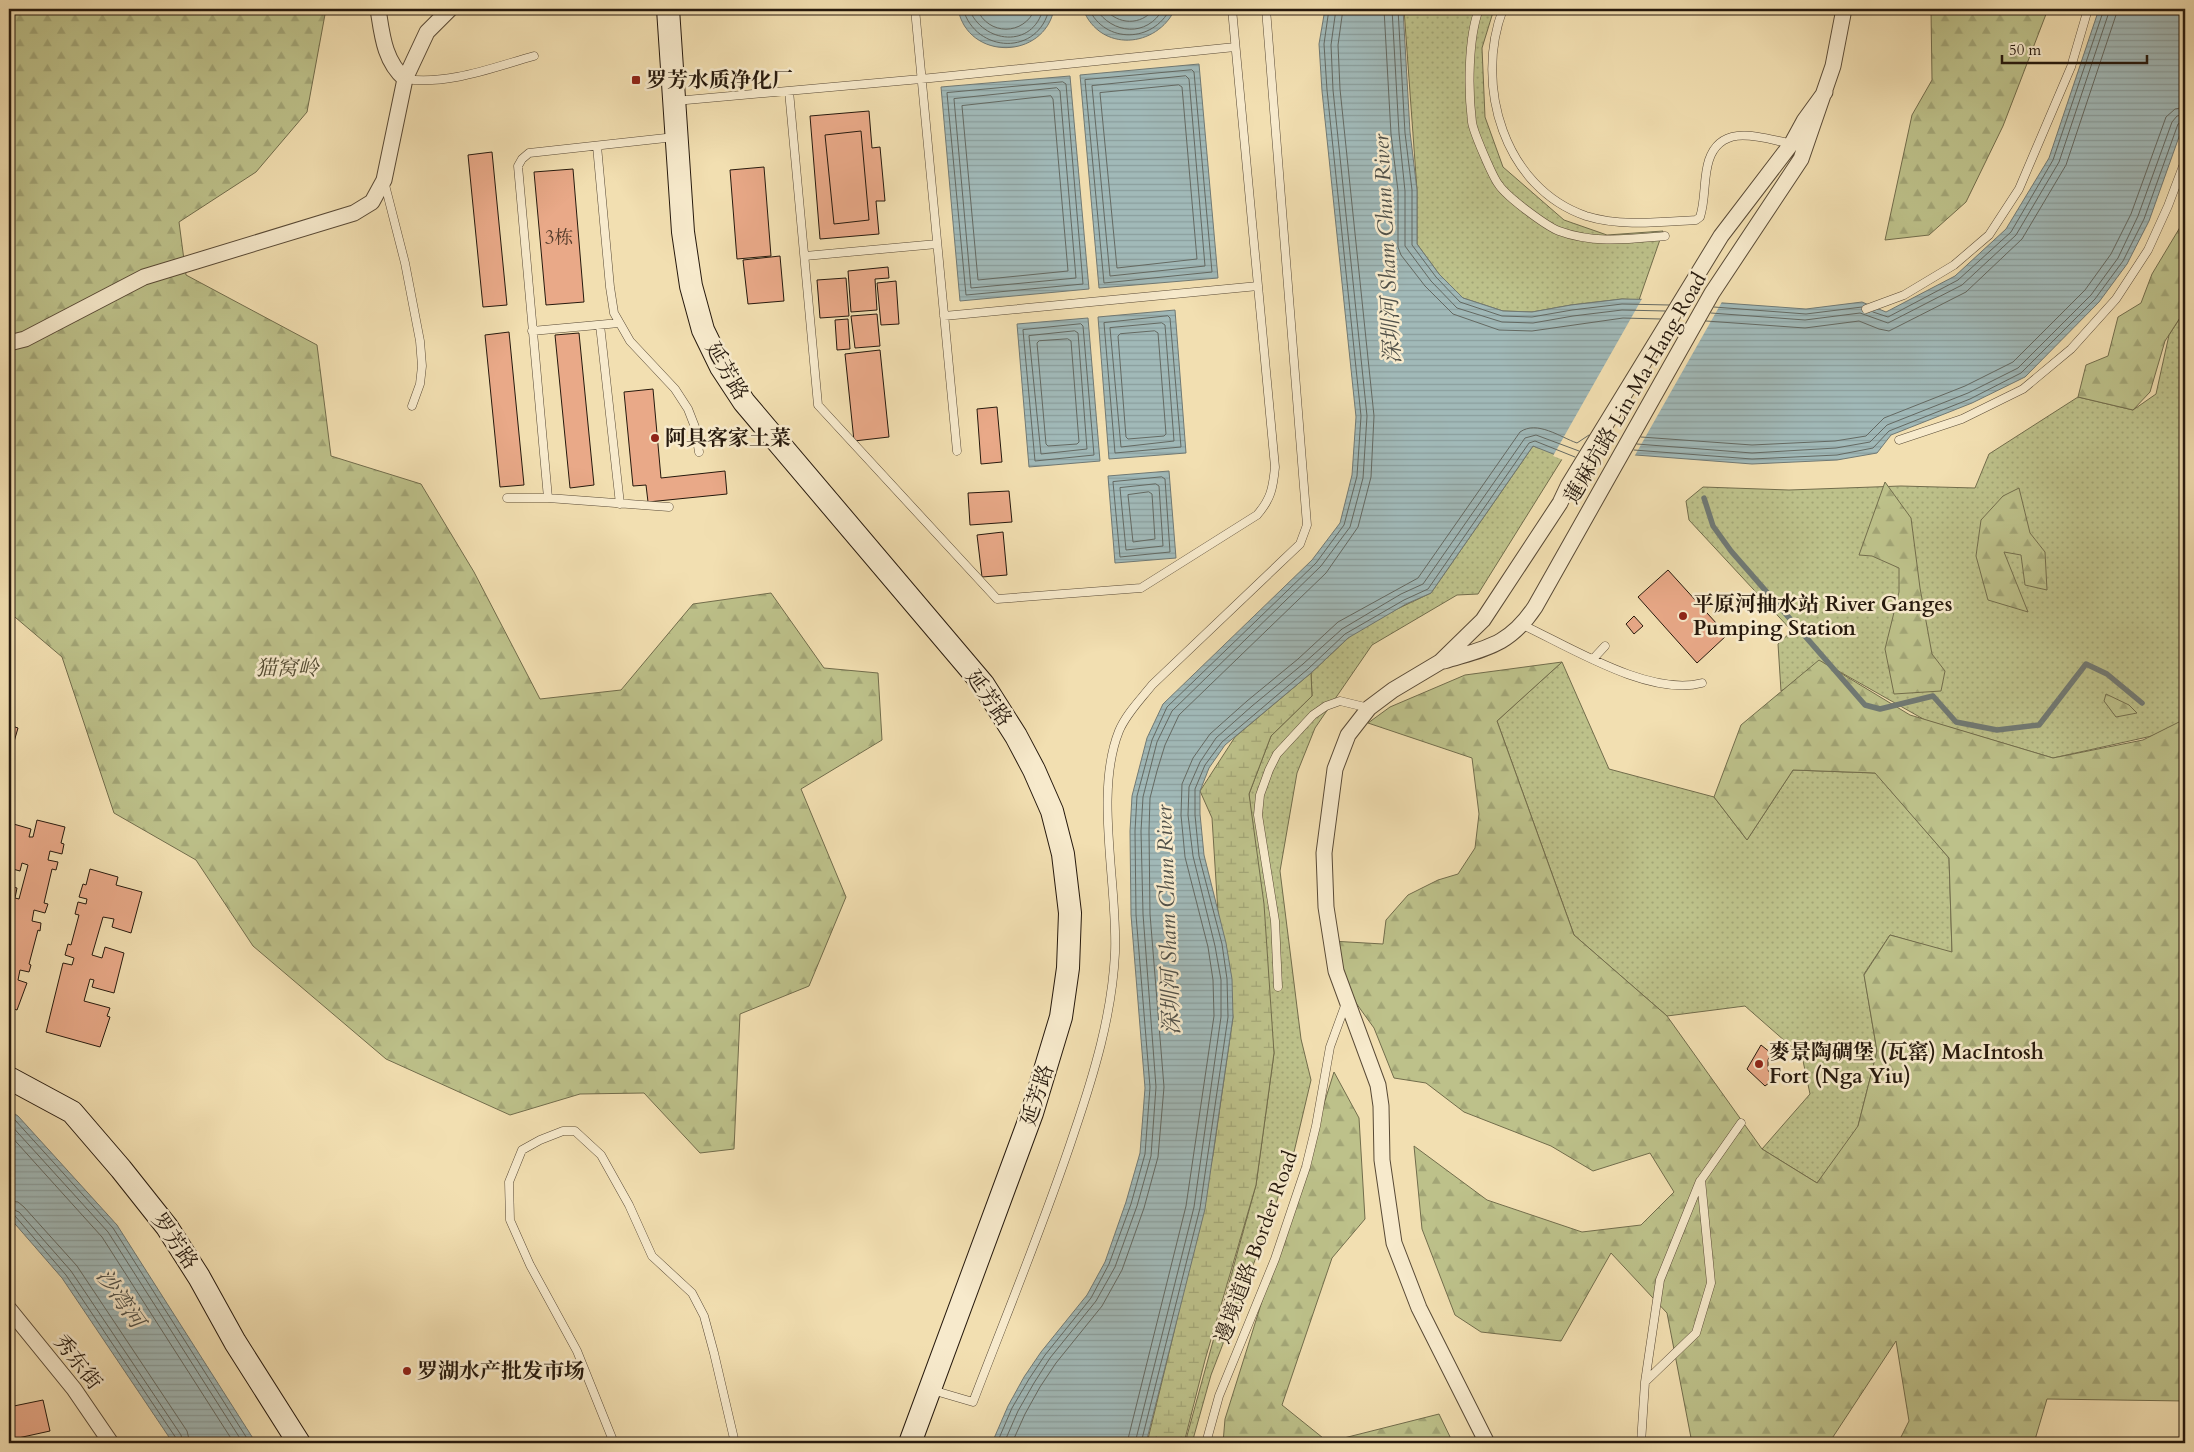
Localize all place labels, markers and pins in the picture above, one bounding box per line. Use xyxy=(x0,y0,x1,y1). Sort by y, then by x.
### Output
place label: 罗芳水质净化厂 xyxy=(646,66,793,95)
marker: 罗芳水质净化厂 xyxy=(630,74,642,86)
place label: 阿具客家土菜 xyxy=(665,424,791,453)
marker: 阿具客家土菜 xyxy=(649,432,661,444)
place label: 平原河抽水站 River Ganges Pumping Station xyxy=(1693,590,1953,643)
marker: 平原河抽水站 River Ganges Pumping Station xyxy=(1677,610,1689,622)
place label: 麥景陶碉堡 (瓦窰) MacIntosh Fort (Nga Yiu) xyxy=(1769,1038,2044,1091)
marker: 麥景陶碉堡 (瓦窰) MacIntosh Fort (Nga Yiu) xyxy=(1753,1058,1765,1070)
place label: 罗湖水产批发市场 xyxy=(417,1357,585,1386)
marker: 罗湖水产批发市场 xyxy=(401,1365,413,1377)

